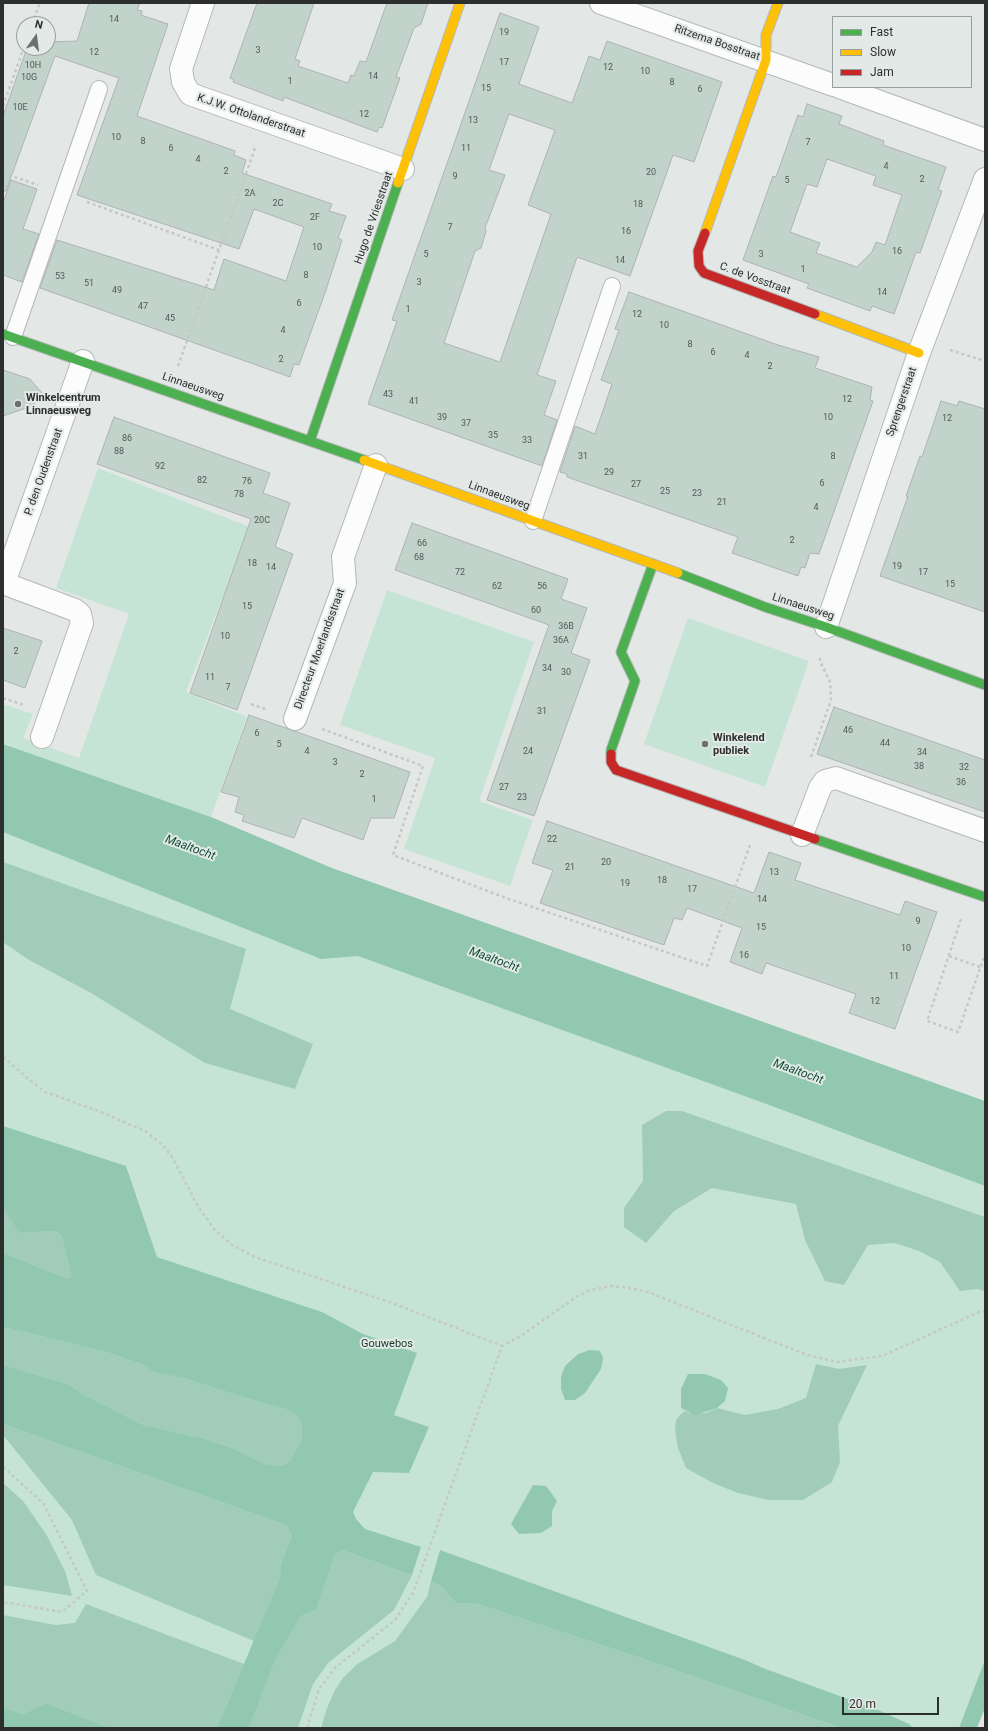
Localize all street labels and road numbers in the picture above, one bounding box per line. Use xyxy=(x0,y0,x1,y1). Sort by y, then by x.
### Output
street label: Ritzema Bosstraat xyxy=(672,22,762,64)
street label: K.J.W. Ottolanderstraat xyxy=(195,91,307,141)
street label: Hugo de Vriesstraat xyxy=(352,170,396,266)
street label: C. de Vosstraat xyxy=(718,260,792,298)
street label: Sprengerstraat xyxy=(884,366,920,438)
street label: Linnaeusweg xyxy=(160,370,226,404)
street label: P. den Oudenstraat xyxy=(22,427,66,517)
street label: Linnaeusweg xyxy=(466,479,532,513)
street label: Directeur Moerlandsstraat xyxy=(292,587,348,711)
street label: Linnaeusweg xyxy=(770,591,836,623)

